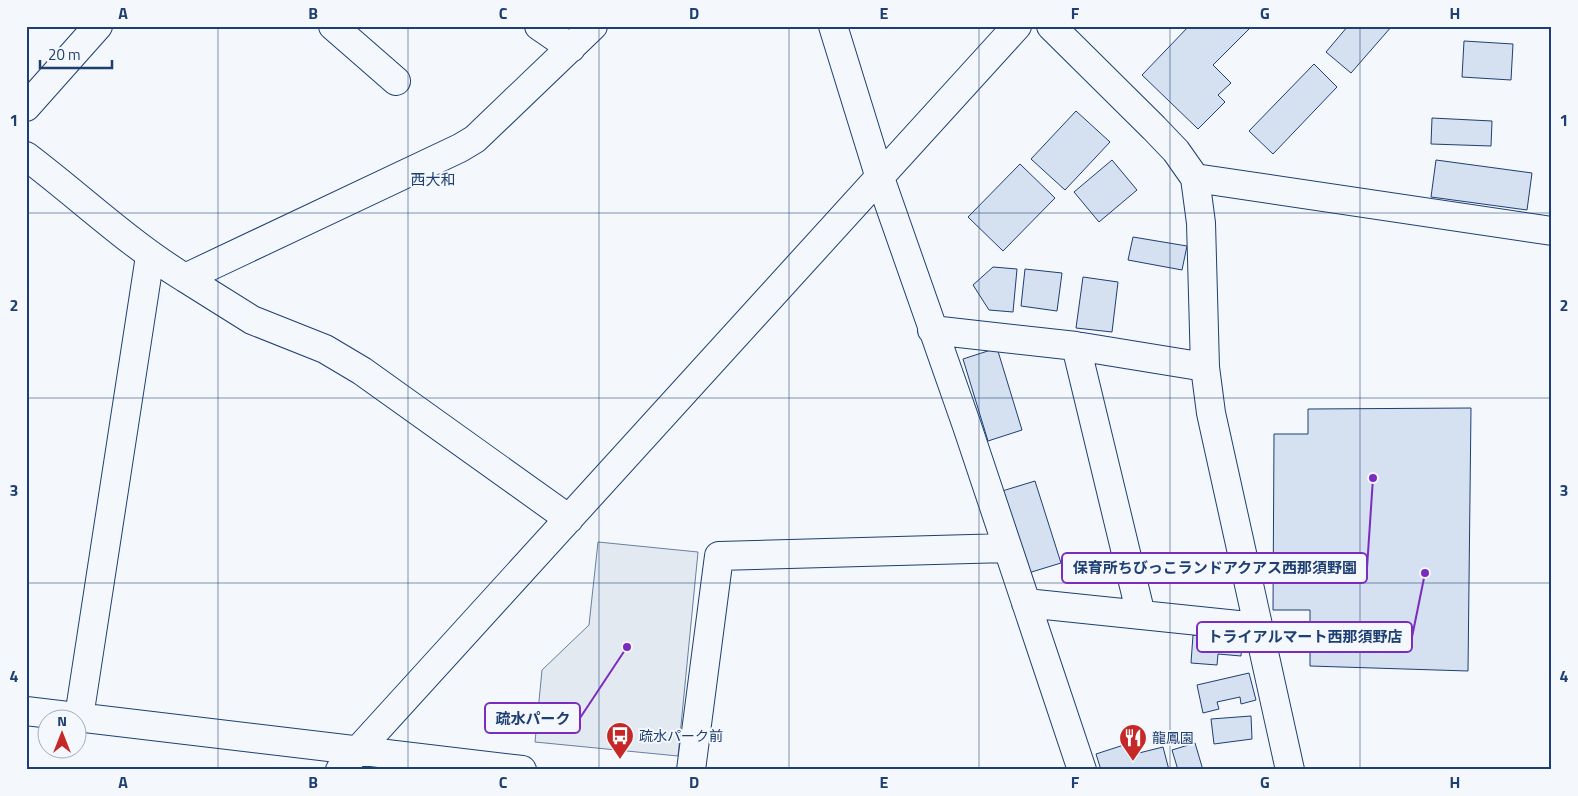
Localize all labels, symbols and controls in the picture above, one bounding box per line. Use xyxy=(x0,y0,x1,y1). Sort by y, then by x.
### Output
text: A xyxy=(118,1,128,25)
text: B xyxy=(308,1,318,25)
text: C xyxy=(499,1,508,25)
text: D xyxy=(689,1,699,25)
text: E xyxy=(880,1,889,25)
text: F xyxy=(1071,1,1080,25)
text: G xyxy=(1260,1,1270,25)
text: H xyxy=(1450,1,1460,25)
scale bar xyxy=(40,38,112,70)
text: 20 m xyxy=(48,43,81,66)
text: 1 xyxy=(10,108,18,132)
text: 1 xyxy=(1560,108,1568,132)
district label: 西大和 xyxy=(410,168,456,191)
text: 2 xyxy=(10,293,18,317)
text: 2 xyxy=(1560,293,1568,317)
text: 3 xyxy=(10,478,18,502)
text: 3 xyxy=(1560,478,1568,502)
callout: 保育所ちびっこランドアクアス西那須野園 xyxy=(1062,553,1367,583)
text: 保育所ちびっこランドアクアス西那須野園 xyxy=(1073,556,1357,579)
callout: トライアルマート西那須野店 xyxy=(1197,622,1412,652)
text: トライアルマート西那須野店 xyxy=(1208,625,1402,648)
text: 4 xyxy=(10,664,19,688)
text: 4 xyxy=(1560,664,1569,688)
callout: 疏水パーク xyxy=(485,703,580,733)
text: 疏水パーク xyxy=(495,707,571,730)
north arrow xyxy=(38,708,88,758)
text: N xyxy=(57,710,67,731)
bus stop icon: 疏水パーク前 xyxy=(605,721,635,760)
restaurant icon: 龍鳳園 xyxy=(1118,723,1148,762)
place label: 疏水パーク前 xyxy=(639,725,723,746)
place label: 龍鳳園 xyxy=(1152,727,1194,748)
text: A xyxy=(118,770,128,794)
text: B xyxy=(308,770,318,794)
text: C xyxy=(499,770,508,794)
text: D xyxy=(689,770,699,794)
text: E xyxy=(880,770,889,794)
text: F xyxy=(1071,770,1080,794)
text: G xyxy=(1260,770,1270,794)
text: H xyxy=(1450,770,1460,794)

